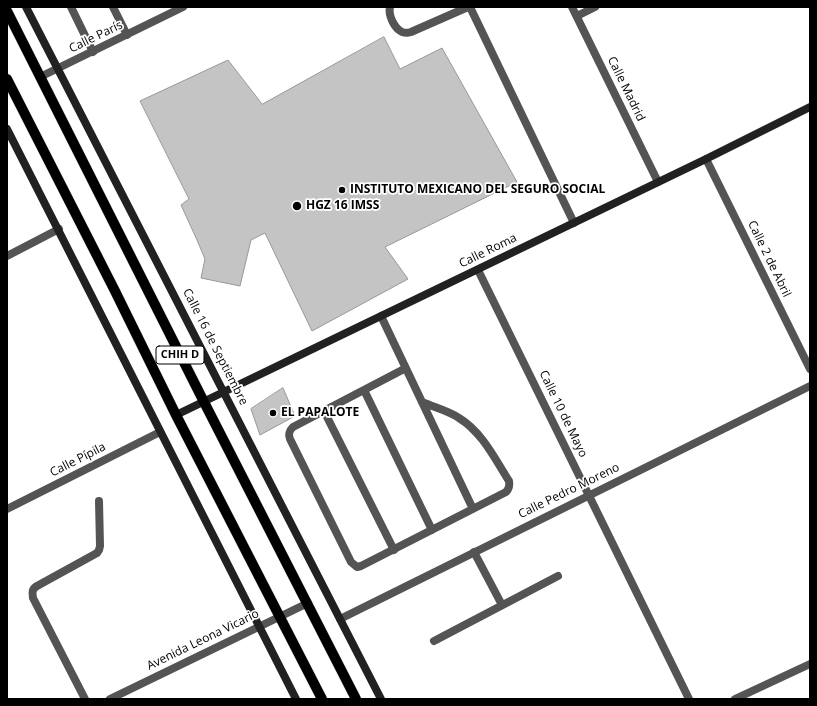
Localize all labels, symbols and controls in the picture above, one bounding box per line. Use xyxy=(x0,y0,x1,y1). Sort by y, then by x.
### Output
street label: Calle París xyxy=(67,18,125,56)
street label: Calle Madrid xyxy=(604,54,648,124)
place label: INSTITUTO MEXICANO DEL SEGURO SOCIAL xyxy=(350,183,605,197)
marker: INSTITUTO MEXICANO DEL SEGURO SOCIAL xyxy=(337,185,347,195)
place label: HGZ 16 IMSS xyxy=(306,199,379,213)
marker: HGZ 16 IMSS xyxy=(291,200,303,212)
street label: Calle 2 de Abril xyxy=(744,218,794,300)
street label: Calle Roma xyxy=(457,231,519,271)
street label: Calle 16 de Septiembre xyxy=(179,286,251,408)
road number: CHIH D xyxy=(156,346,204,364)
street label: Calle 10 de Mayo xyxy=(536,368,590,460)
place label: EL PAPALOTE xyxy=(281,406,359,420)
marker: EL PAPALOTE xyxy=(268,408,278,418)
street label: Calle Pípila xyxy=(48,440,108,480)
street label: Calle Pedro Moreno xyxy=(516,460,622,522)
street label: Avenida Leona Vicario xyxy=(145,607,261,673)

